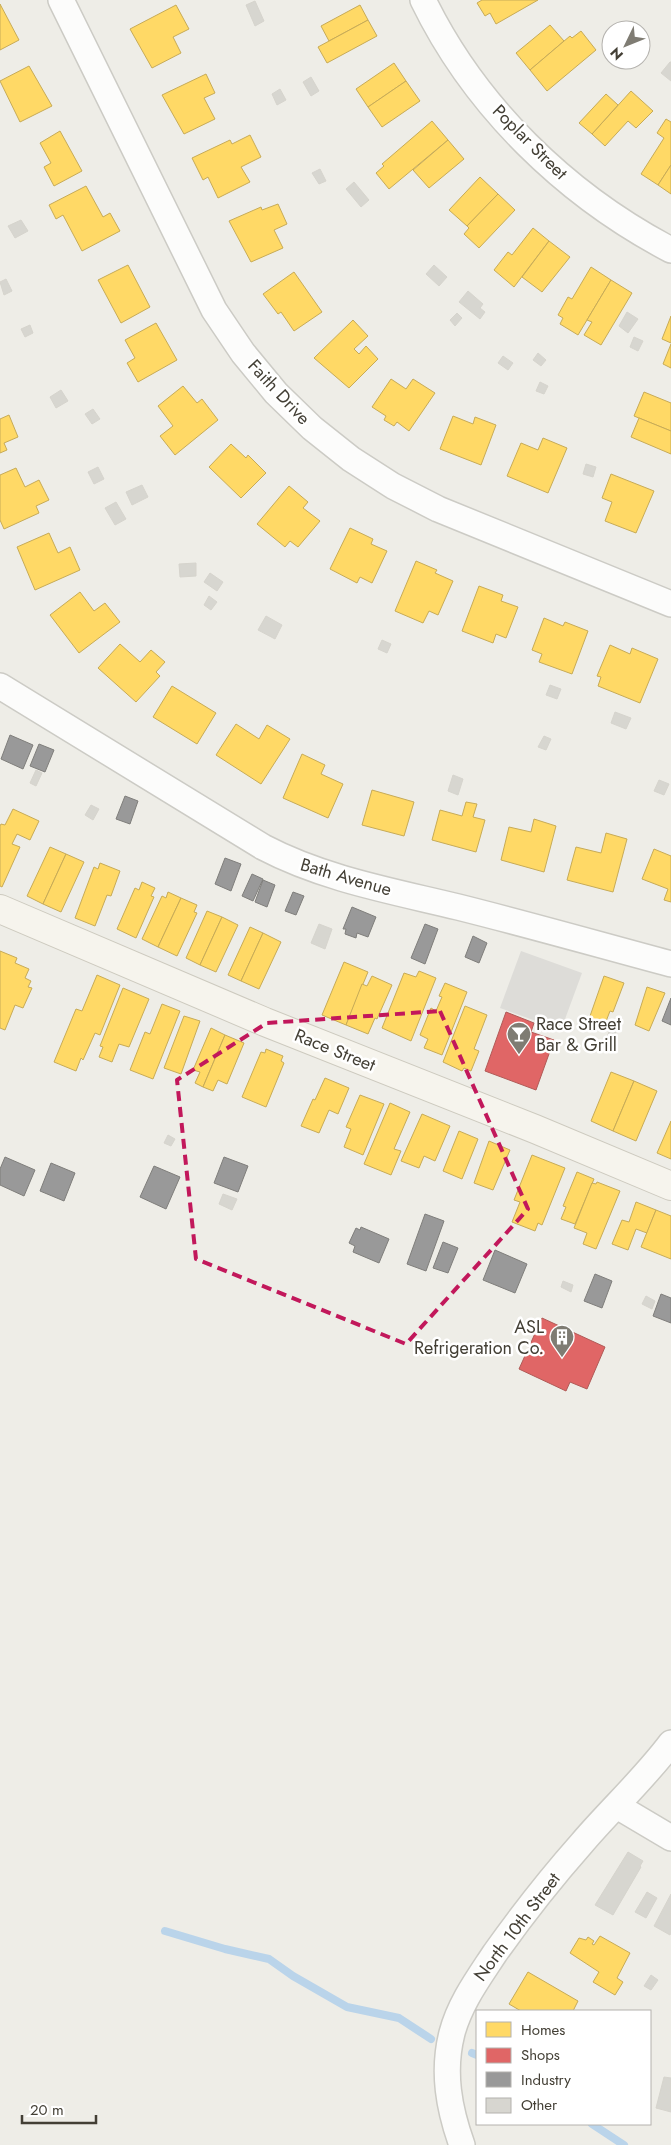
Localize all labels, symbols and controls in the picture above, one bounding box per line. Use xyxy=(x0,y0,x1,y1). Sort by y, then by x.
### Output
north arrow xyxy=(601,20,651,70)
text: N xyxy=(605,43,628,65)
street label: Poplar Street xyxy=(487,99,574,186)
street label: Faith Drive xyxy=(242,354,316,430)
street label: Bath Avenue xyxy=(297,852,395,902)
place label: Race Street Bar & Grill xyxy=(536,1011,622,1058)
bar icon: Race Street Bar & Grill xyxy=(506,1021,532,1055)
street label: Race Street xyxy=(291,1022,380,1078)
place label: ASL Refrigeration Co. xyxy=(414,1314,544,1361)
building icon: ASL Refrigeration Co. xyxy=(549,1324,575,1358)
street label: North 10th Street xyxy=(467,1867,567,1987)
legend xyxy=(476,2010,651,2125)
text: Homes xyxy=(521,2019,565,2041)
text: Shops xyxy=(521,2044,560,2066)
text: Industry xyxy=(521,2069,571,2091)
scale bar xyxy=(22,2092,96,2124)
text: Other xyxy=(521,2094,558,2116)
text: 20 m xyxy=(30,2099,64,2121)

